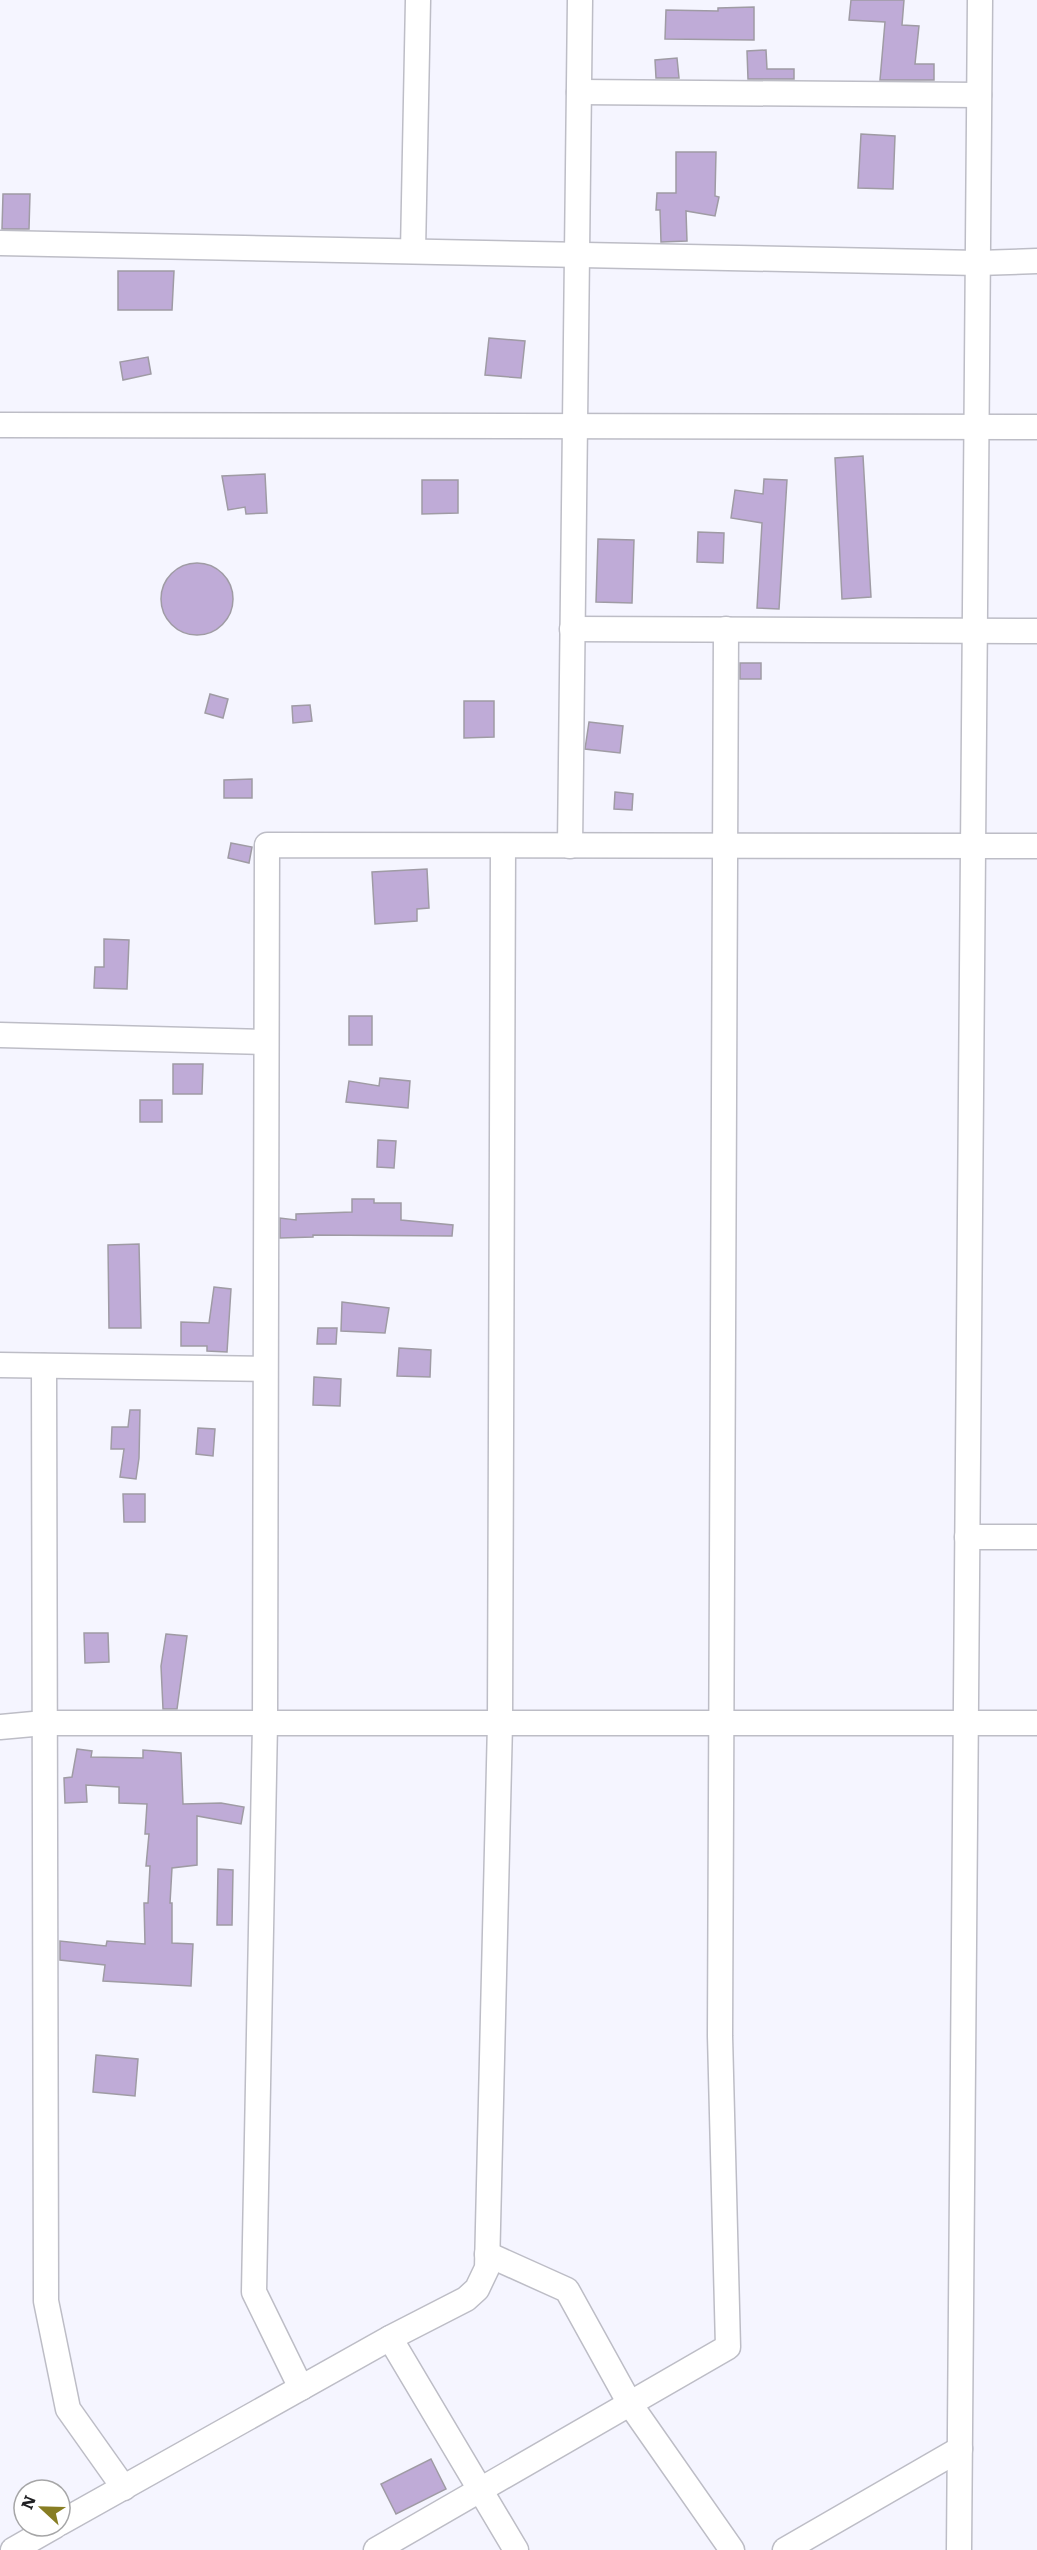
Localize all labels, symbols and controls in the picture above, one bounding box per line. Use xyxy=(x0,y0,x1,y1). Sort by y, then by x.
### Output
north arrow xyxy=(12,2478,72,2538)
text: N xyxy=(14,2491,41,2513)

